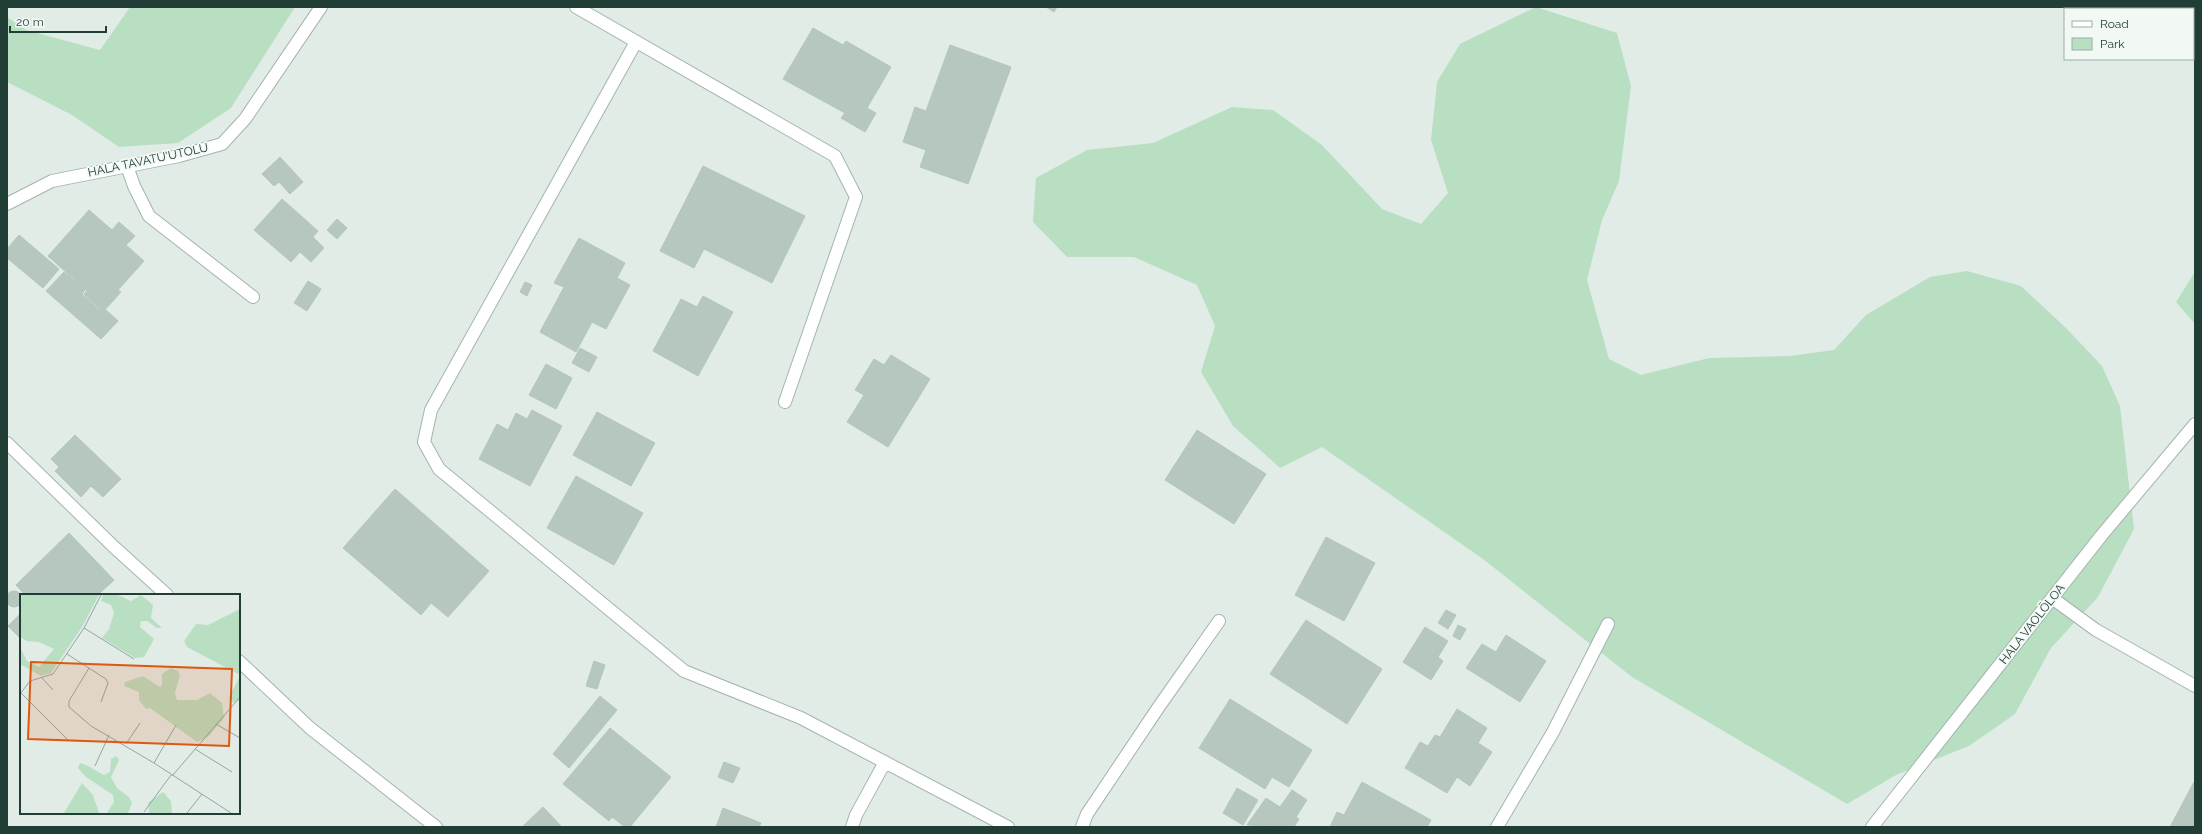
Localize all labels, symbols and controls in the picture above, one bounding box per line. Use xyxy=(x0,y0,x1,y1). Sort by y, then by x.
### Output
scale bar xyxy=(10,8,106,34)
legend xyxy=(2064,8,2194,60)
text: 20 m xyxy=(16,15,44,29)
text: Road xyxy=(2100,17,2129,31)
text: Park xyxy=(2100,37,2125,51)
street label: HALA TAVATU'UTOLU xyxy=(87,140,209,180)
street label: HALA VAOLŌLOA xyxy=(1996,581,2068,667)
inset map xyxy=(20,594,240,814)

